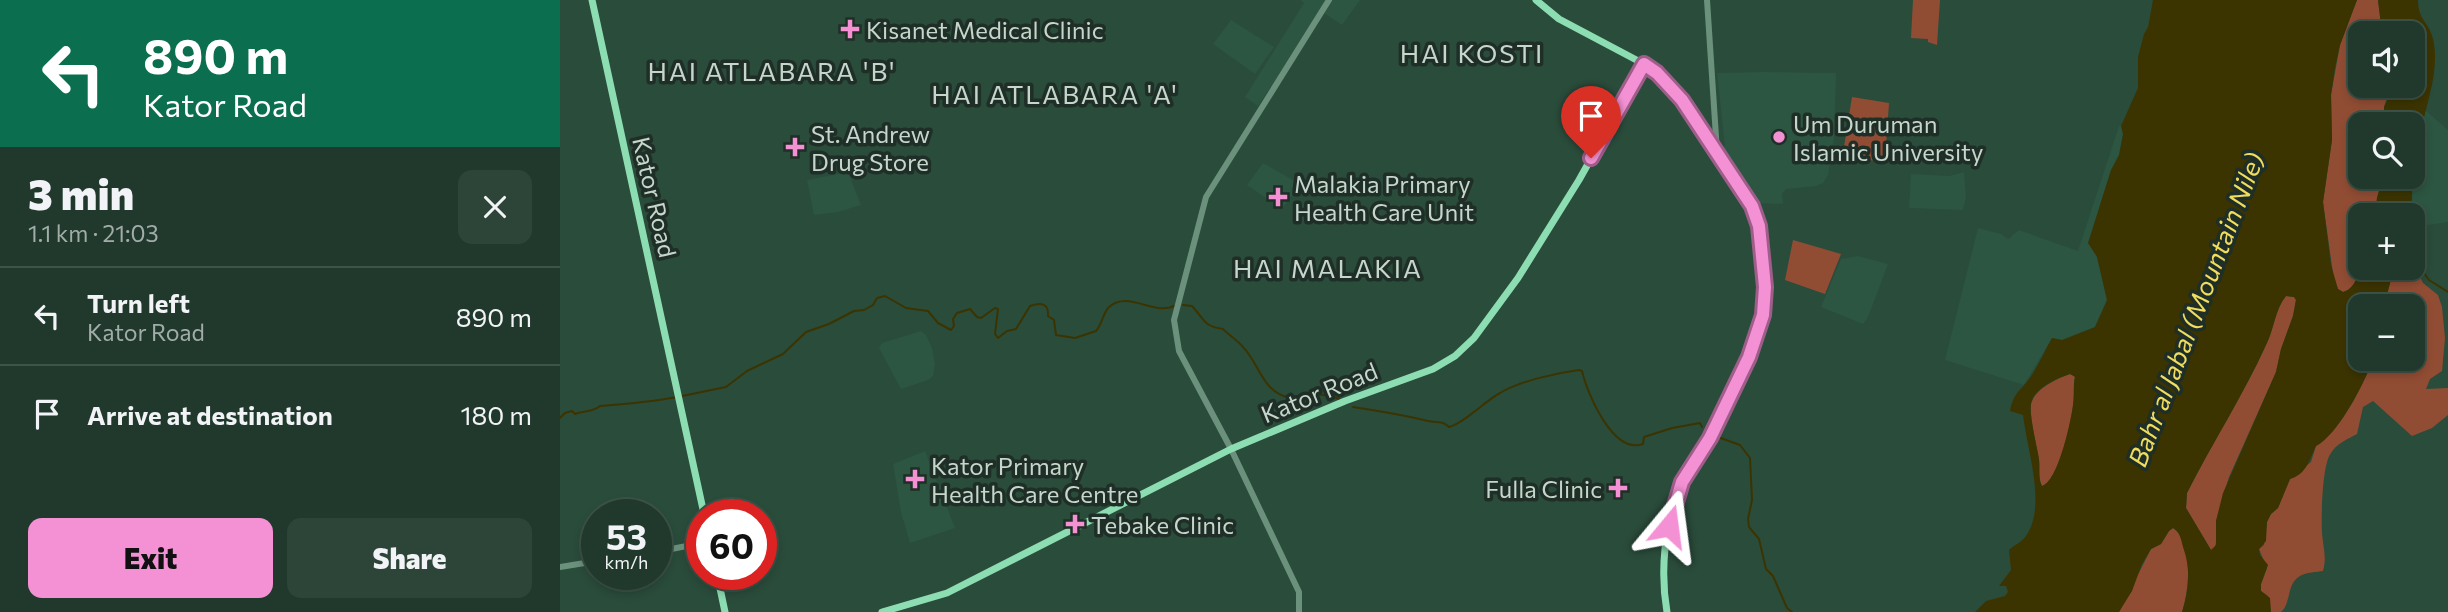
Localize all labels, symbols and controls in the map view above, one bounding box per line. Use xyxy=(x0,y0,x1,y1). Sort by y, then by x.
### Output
place label: Kisanet Medical Clinic xyxy=(866,15,1104,44)
marker: Kisanet Medical Clinic xyxy=(840,19,860,39)
map controls xyxy=(2348,21,2425,371)
button: sound xyxy=(2348,21,2425,98)
text: 890 m xyxy=(143,24,288,84)
icon: left xyxy=(28,28,119,119)
district label: HAI KOSTI xyxy=(1400,37,1544,68)
district label: HAI ATLABARA 'B' xyxy=(647,55,897,86)
district label: HAI ATLABARA 'A' xyxy=(931,78,1179,109)
text: Kator Road xyxy=(143,84,307,124)
pin xyxy=(1561,86,1621,158)
icon: arrive xyxy=(1572,97,1610,135)
place label: Um Duruman Islamic University xyxy=(1793,109,1983,166)
button: search xyxy=(2348,112,2425,189)
place label: St. Andrew Drug Store xyxy=(811,119,930,176)
marker: Um Duruman Islamic University xyxy=(1771,129,1787,145)
street label: Kator Road xyxy=(627,134,683,260)
marker: St. Andrew Drug Store xyxy=(785,137,805,157)
water label: Bahr al Jabal (Mountain Nile) xyxy=(2121,148,2269,470)
text: 3 min xyxy=(28,167,134,219)
place label: Malakia Primary Health Care Unit xyxy=(1294,169,1474,226)
button: close xyxy=(458,170,532,244)
marker: Malakia Primary Health Care Unit xyxy=(1268,187,1288,207)
button: + xyxy=(2348,203,2425,280)
text: 1.1 km · 21:03 xyxy=(28,219,159,247)
district label: HAI MALAKIA xyxy=(1233,252,1423,283)
text: Turn left xyxy=(87,287,190,318)
button: − xyxy=(2348,294,2425,371)
icon: left xyxy=(28,297,66,335)
text: 890 m xyxy=(456,301,532,332)
text: Kator Road xyxy=(87,318,205,346)
street label: Kator Road xyxy=(1257,356,1381,428)
icon: arrive xyxy=(28,395,66,433)
text: Arrive at destination xyxy=(87,399,333,430)
text: 180 m xyxy=(460,399,532,430)
place label: Kator Primary Health Care Centre xyxy=(931,451,1138,508)
marker: Kator Primary Health Care Centre xyxy=(905,469,925,489)
place label: Fulla Clinic xyxy=(1485,474,1602,503)
marker: Fulla Clinic xyxy=(1608,478,1628,498)
position arrow xyxy=(1632,489,1706,563)
speed limit sign: 60 xyxy=(686,499,777,590)
place label: Tebake Clinic xyxy=(1091,510,1234,539)
text: 53 xyxy=(606,514,647,557)
marker: Tebake Clinic xyxy=(1065,514,1085,534)
button: Exit xyxy=(28,518,273,598)
button: Share xyxy=(287,518,532,598)
text: km/h xyxy=(605,551,648,573)

